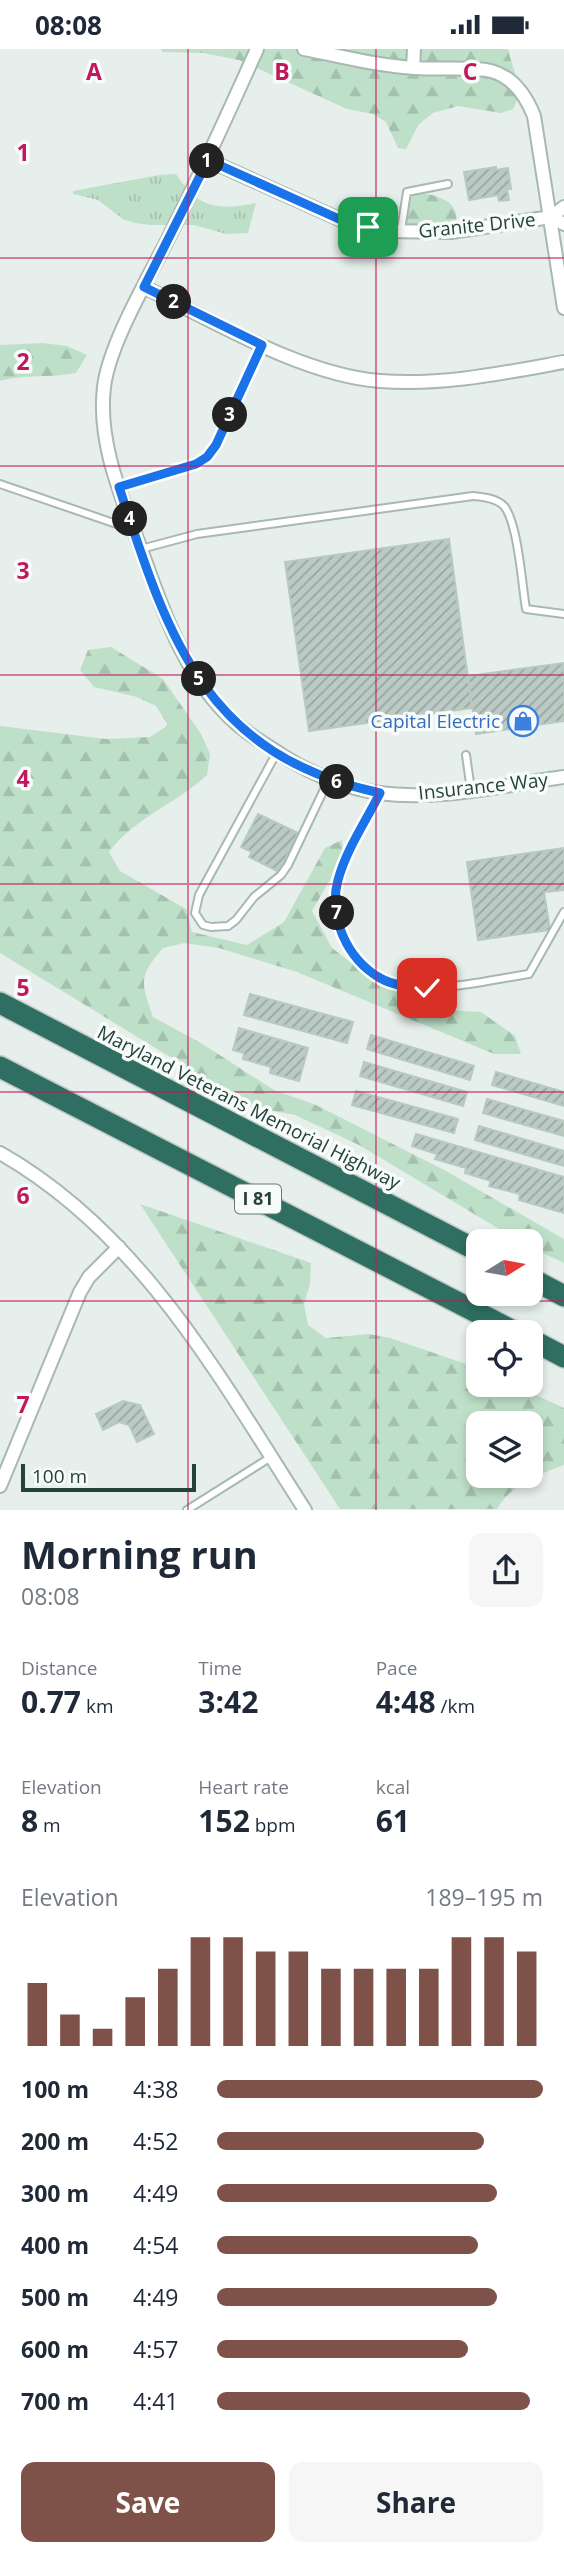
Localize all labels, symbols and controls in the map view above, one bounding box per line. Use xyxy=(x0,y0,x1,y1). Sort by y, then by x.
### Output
text: 08:08 xyxy=(35,7,102,43)
text: A xyxy=(86,55,102,87)
text: B xyxy=(274,55,290,87)
text: C xyxy=(463,55,477,87)
text: 1 xyxy=(16,136,30,168)
pin: 1 xyxy=(190,143,224,179)
text: 1 xyxy=(201,147,212,173)
pin xyxy=(338,197,398,257)
street label: Granite Drive xyxy=(417,206,537,244)
icon: arrive xyxy=(349,208,387,246)
pin: 2 xyxy=(156,285,192,319)
text: 2 xyxy=(168,288,179,314)
text: 2 xyxy=(16,345,30,377)
pin: 3 xyxy=(212,397,247,433)
text: 3 xyxy=(224,401,235,427)
pin: 4 xyxy=(113,501,148,537)
text: 4 xyxy=(124,505,135,531)
text: 3 xyxy=(16,554,30,586)
pin: 5 xyxy=(182,661,216,697)
text: 5 xyxy=(193,665,204,691)
shop icon: Capital Electric xyxy=(506,704,540,738)
place label: Capital Electric xyxy=(370,708,500,734)
text: 4 xyxy=(16,762,30,794)
pin: 6 xyxy=(320,765,354,799)
street label: Insurance Way xyxy=(417,766,549,806)
text: 6 xyxy=(331,768,342,794)
pin: 7 xyxy=(320,895,354,931)
text: 7 xyxy=(331,899,342,925)
pin xyxy=(397,958,457,1018)
icon: check xyxy=(408,969,446,1007)
text: 5 xyxy=(16,971,30,1003)
street label: Maryland Veterans Memorial Highway xyxy=(93,1019,406,1195)
text: 6 xyxy=(16,1179,30,1211)
road number: I 81 xyxy=(235,1184,281,1213)
north arrow xyxy=(466,1229,542,1305)
map controls xyxy=(466,1229,543,1488)
button: locate xyxy=(466,1320,543,1397)
text: 7 xyxy=(16,1388,30,1420)
button: layers xyxy=(466,1411,543,1488)
scale bar xyxy=(21,1461,196,1492)
text: 100 m xyxy=(32,1463,87,1489)
text: Morning run xyxy=(21,1528,258,1580)
button: share xyxy=(469,1533,543,1607)
text: 08:08 xyxy=(21,1580,80,1612)
text: Distance xyxy=(21,1655,97,1681)
text: Time xyxy=(198,1655,242,1681)
text: Pace xyxy=(376,1655,417,1681)
text: 0.77 xyxy=(21,1681,81,1722)
text: 3:42 xyxy=(198,1681,258,1722)
text: 4:48 xyxy=(376,1681,436,1722)
text: km xyxy=(81,1693,114,1719)
text: /km xyxy=(436,1693,475,1719)
text: Elevation xyxy=(21,1774,102,1800)
text: Heart rate xyxy=(198,1774,289,1800)
text: kcal xyxy=(376,1774,410,1800)
text: 8 xyxy=(21,1800,38,1841)
text: 152 xyxy=(198,1800,250,1841)
text: 61 xyxy=(376,1800,410,1841)
text: m xyxy=(38,1812,61,1838)
text: bpm xyxy=(250,1812,296,1838)
text: Elevation xyxy=(21,1881,119,1913)
text: 189–195 m xyxy=(425,1881,543,1913)
text: 100 m xyxy=(21,2073,89,2105)
text: 4:38 xyxy=(133,2073,179,2105)
text: 200 m xyxy=(21,2125,89,2157)
text: 4:52 xyxy=(133,2125,179,2157)
text: 300 m xyxy=(21,2177,89,2209)
text: 4:49 xyxy=(133,2177,179,2209)
text: 400 m xyxy=(21,2229,89,2261)
text: 4:54 xyxy=(133,2229,179,2261)
text: 500 m xyxy=(21,2281,89,2313)
text: 4:49 xyxy=(133,2281,179,2313)
text: 600 m xyxy=(21,2333,89,2365)
text: 4:57 xyxy=(133,2333,179,2365)
text: 700 m xyxy=(21,2385,89,2417)
text: 4:41 xyxy=(133,2385,179,2417)
button: Save xyxy=(21,2462,275,2542)
button: Share xyxy=(289,2462,543,2542)

